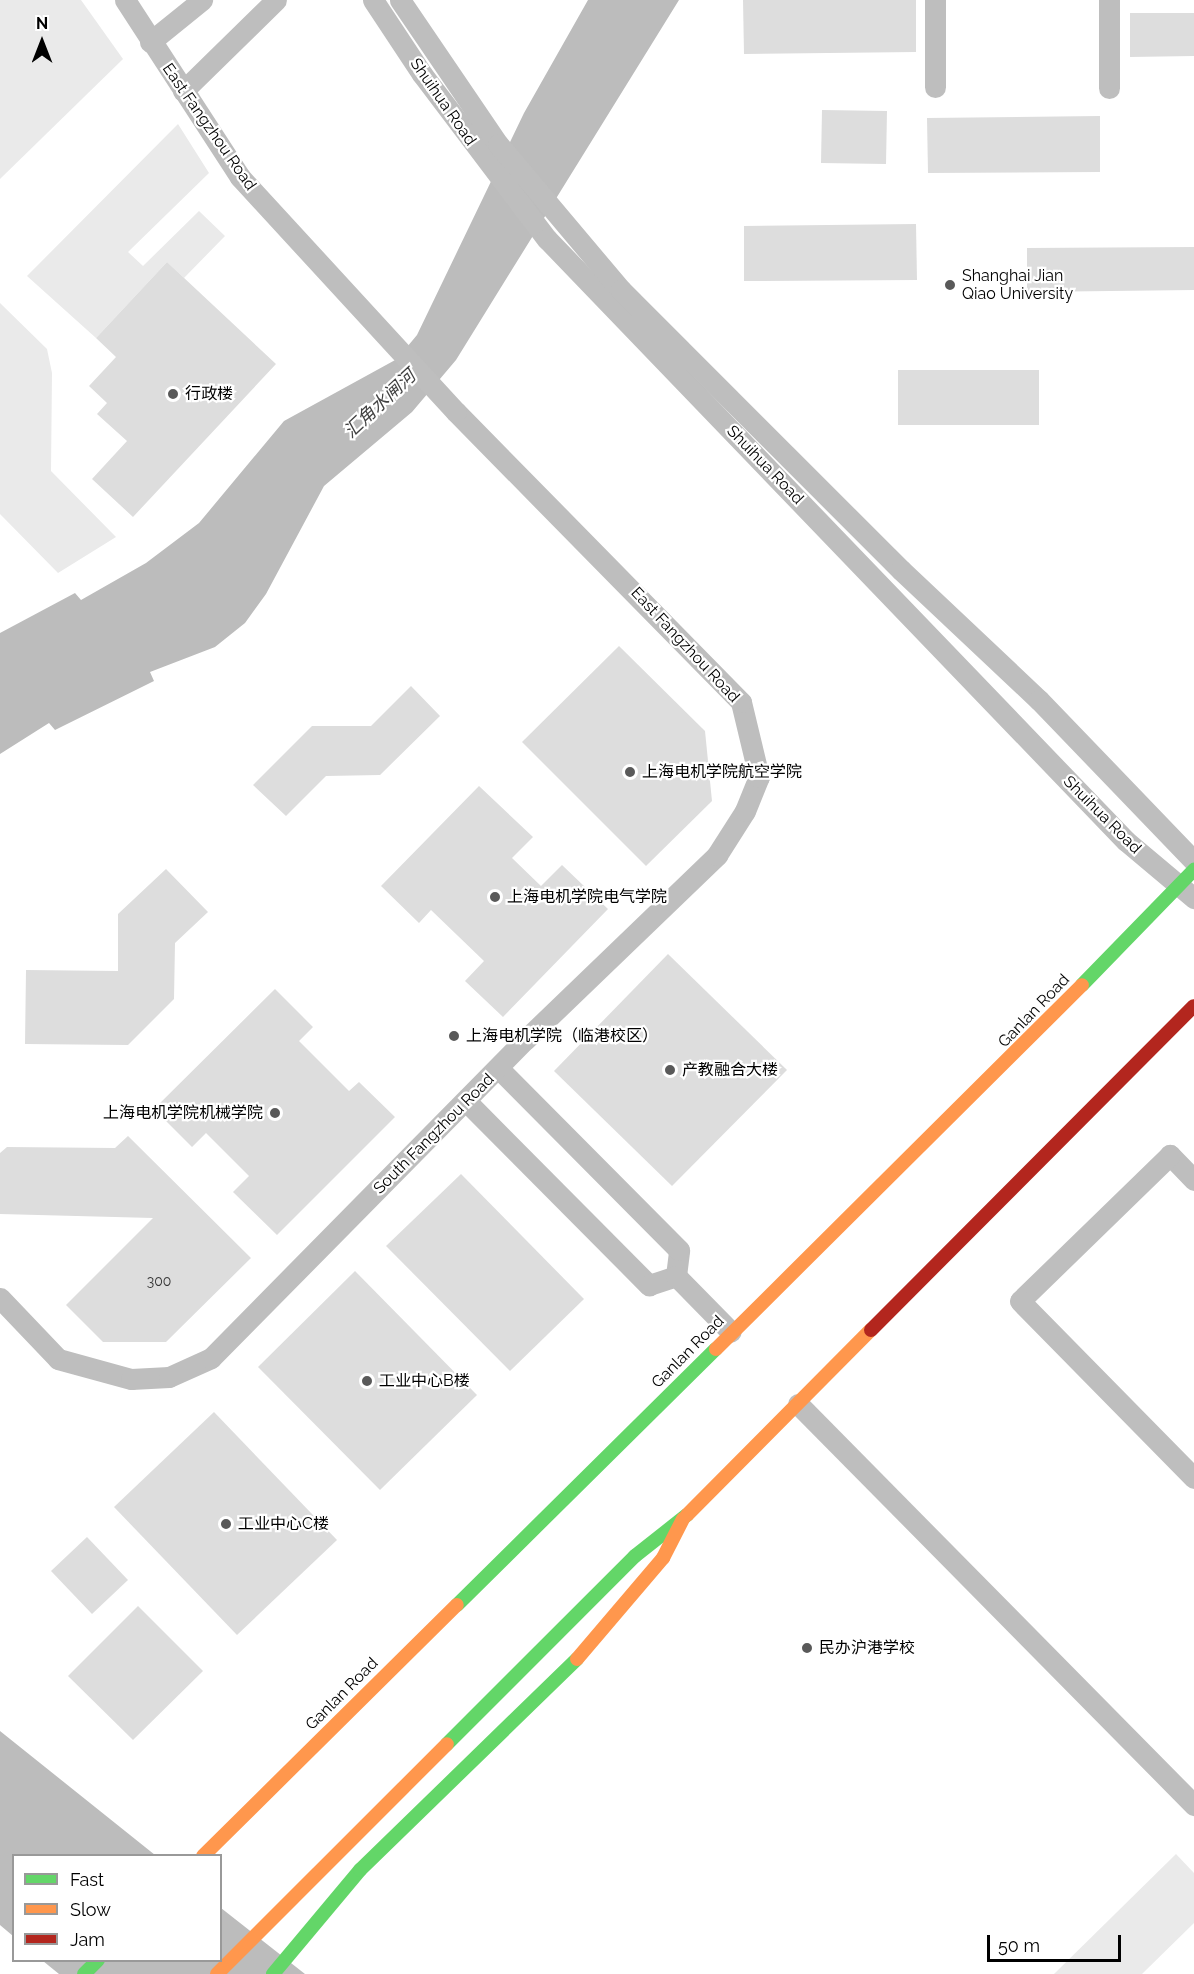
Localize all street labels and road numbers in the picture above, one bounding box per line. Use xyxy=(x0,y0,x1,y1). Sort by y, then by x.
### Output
street label: Shuihua Road xyxy=(406,55,480,149)
street label: East Fangzhou Road xyxy=(158,60,260,194)
street label: Shuihua Road xyxy=(723,422,807,508)
street label: East Fangzhou Road xyxy=(627,583,743,707)
street label: Shuihua Road xyxy=(1059,772,1145,858)
street label: Ganlan Road xyxy=(994,970,1074,1052)
street label: South Fangzhou Road xyxy=(370,1070,498,1198)
street label: Ganlan Road xyxy=(648,1312,728,1392)
street label: Ganlan Road xyxy=(302,1654,382,1734)

